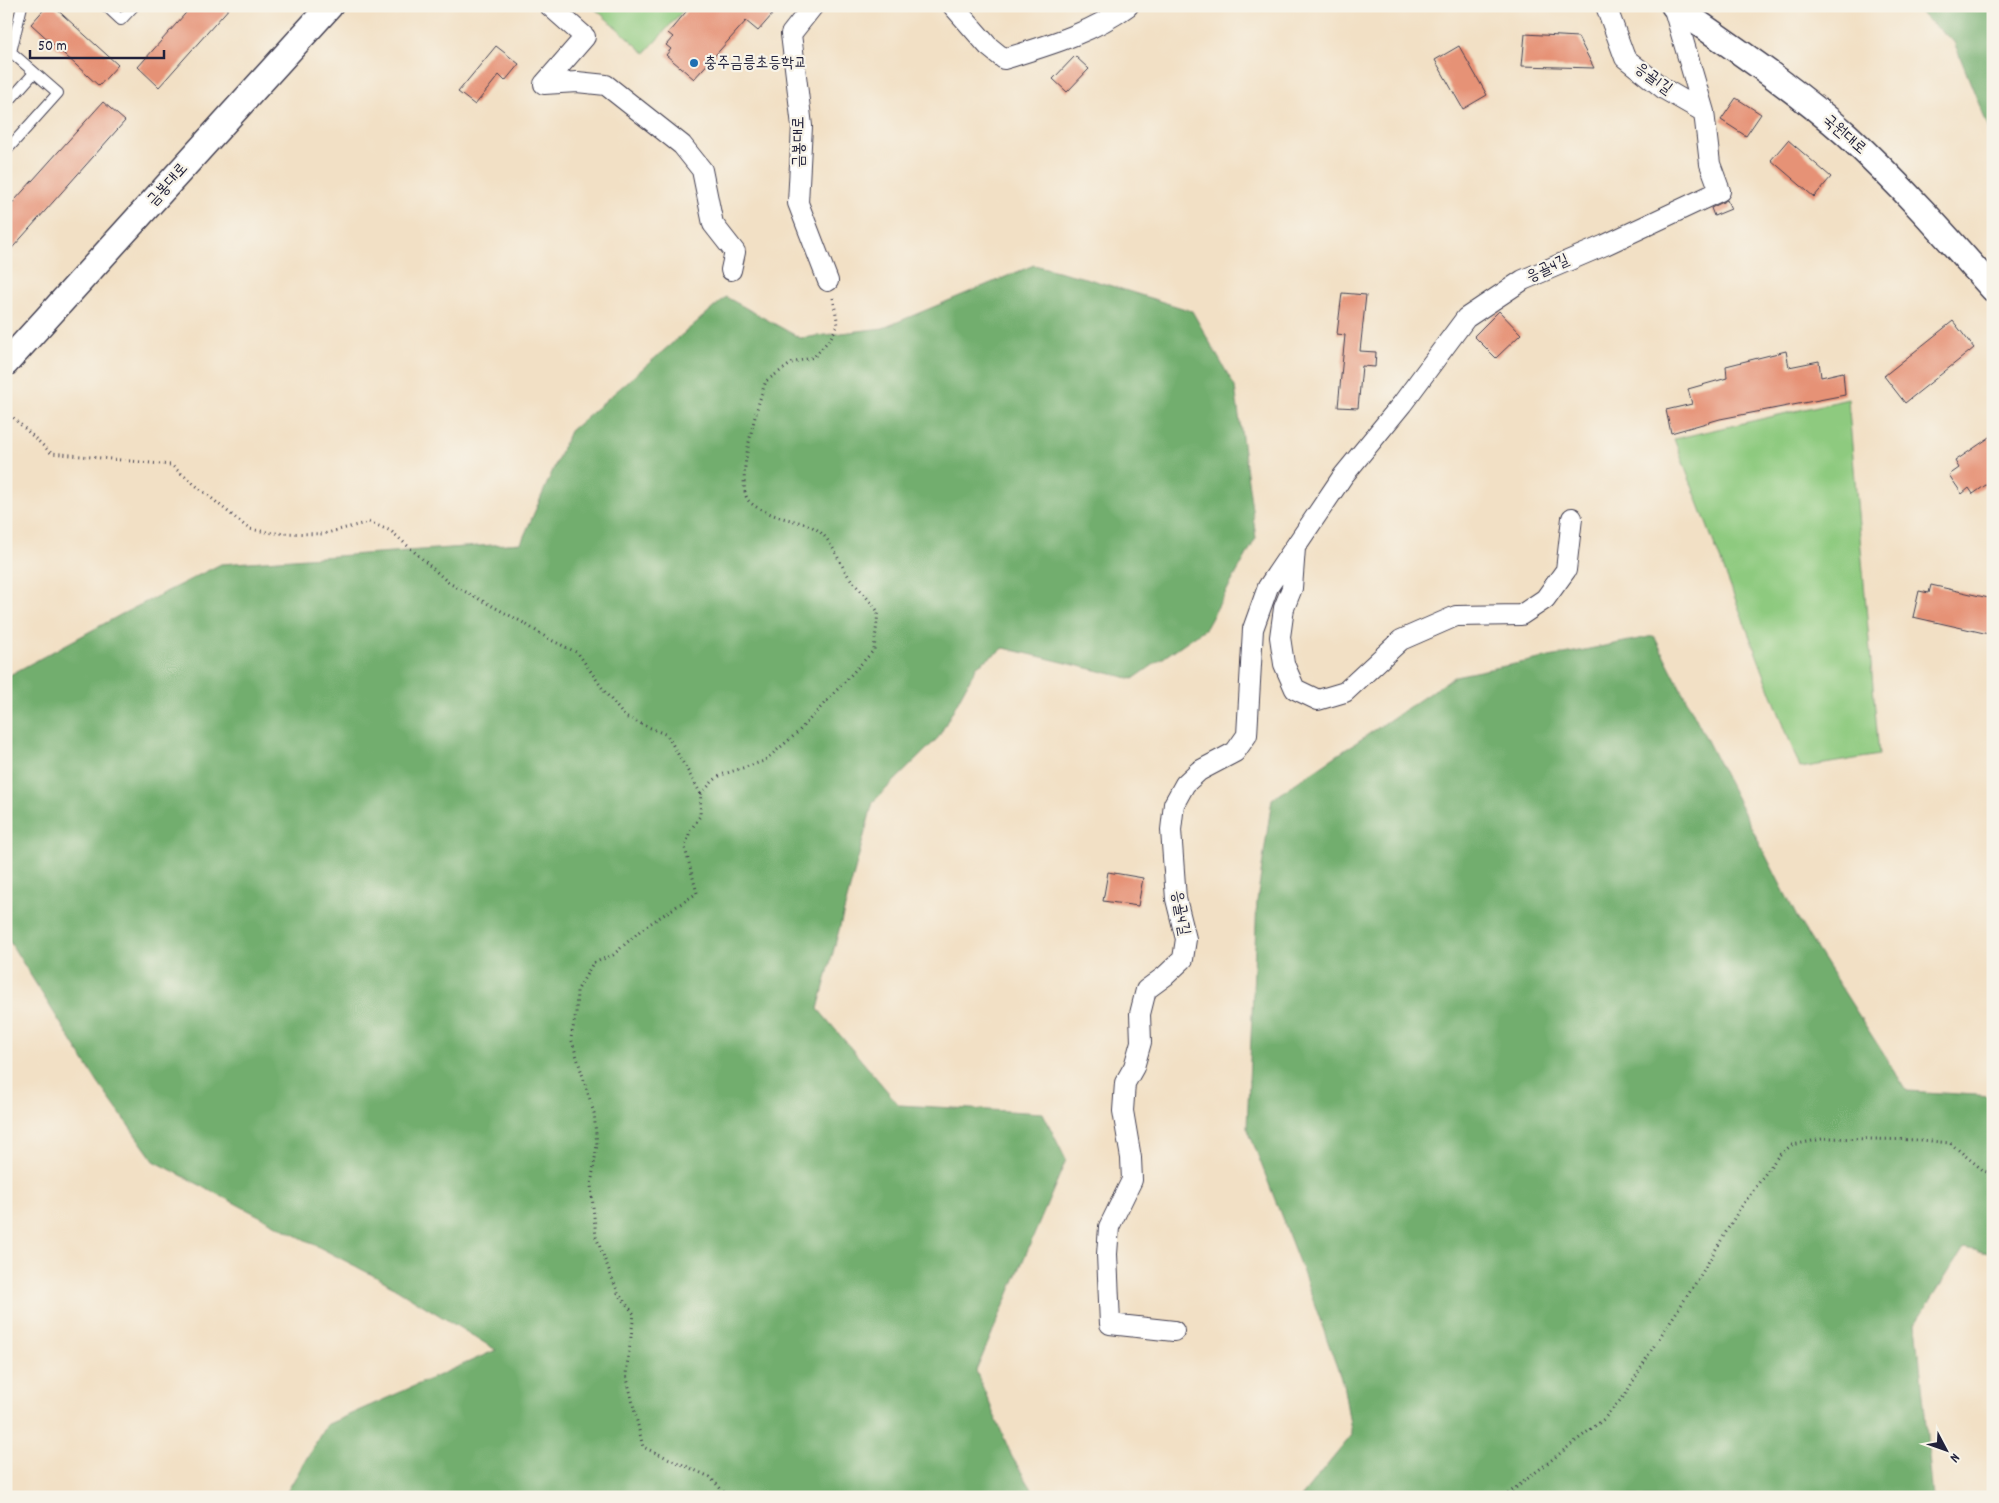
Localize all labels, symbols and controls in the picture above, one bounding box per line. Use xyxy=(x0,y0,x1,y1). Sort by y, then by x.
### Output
scale bar xyxy=(30,28,164,60)
text: 50 m xyxy=(38,36,67,58)
place label: 충주금릉초등학교 xyxy=(704,52,807,75)
marker: 충주금릉초등학교 xyxy=(688,57,700,69)
street label: 응골1길 xyxy=(1629,57,1677,101)
street label: 국원대로 xyxy=(1817,109,1871,161)
street label: 금봉대로 xyxy=(788,116,811,168)
street label: 금봉대로 xyxy=(142,158,194,212)
street label: 응골4길 xyxy=(1523,249,1573,289)
street label: 응골4길 xyxy=(1165,889,1195,937)
north arrow xyxy=(1922,1426,1972,1476)
text: N xyxy=(1944,1448,1964,1466)

